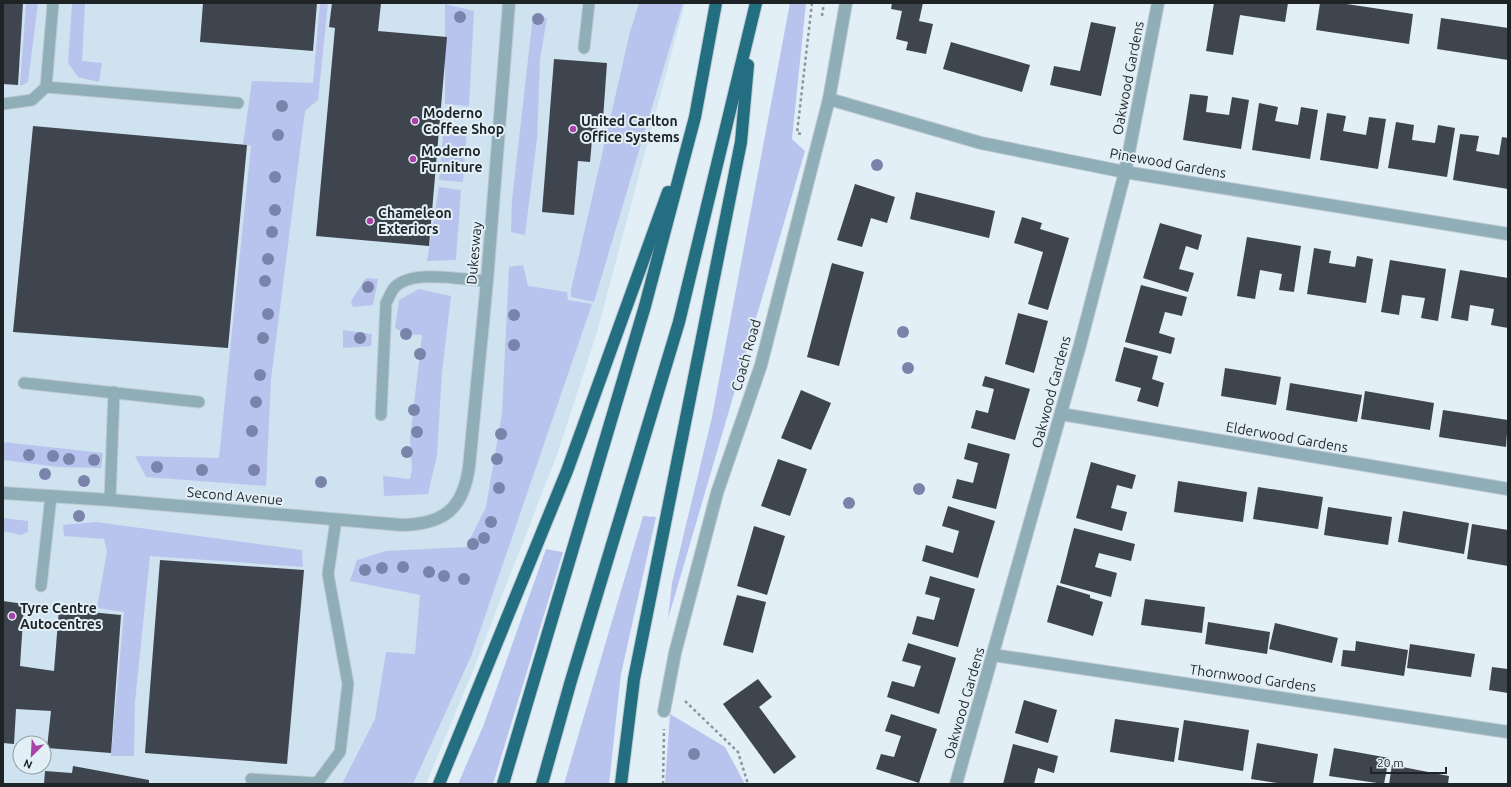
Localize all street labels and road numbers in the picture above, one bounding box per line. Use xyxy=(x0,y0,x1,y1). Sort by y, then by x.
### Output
street label: Oakwood Gardens xyxy=(1109,20,1147,136)
street label: Pinewood Gardens xyxy=(1109,145,1227,181)
street label: Dukesway xyxy=(463,221,485,285)
street label: Coach Road xyxy=(728,317,764,393)
street label: Oakwood Gardens xyxy=(1028,334,1074,450)
street label: Elderwood Gardens xyxy=(1225,418,1349,456)
street label: Second Avenue xyxy=(186,484,284,508)
street label: Oakwood Gardens xyxy=(940,645,988,761)
street label: Thornwood Gardens xyxy=(1189,661,1317,695)

